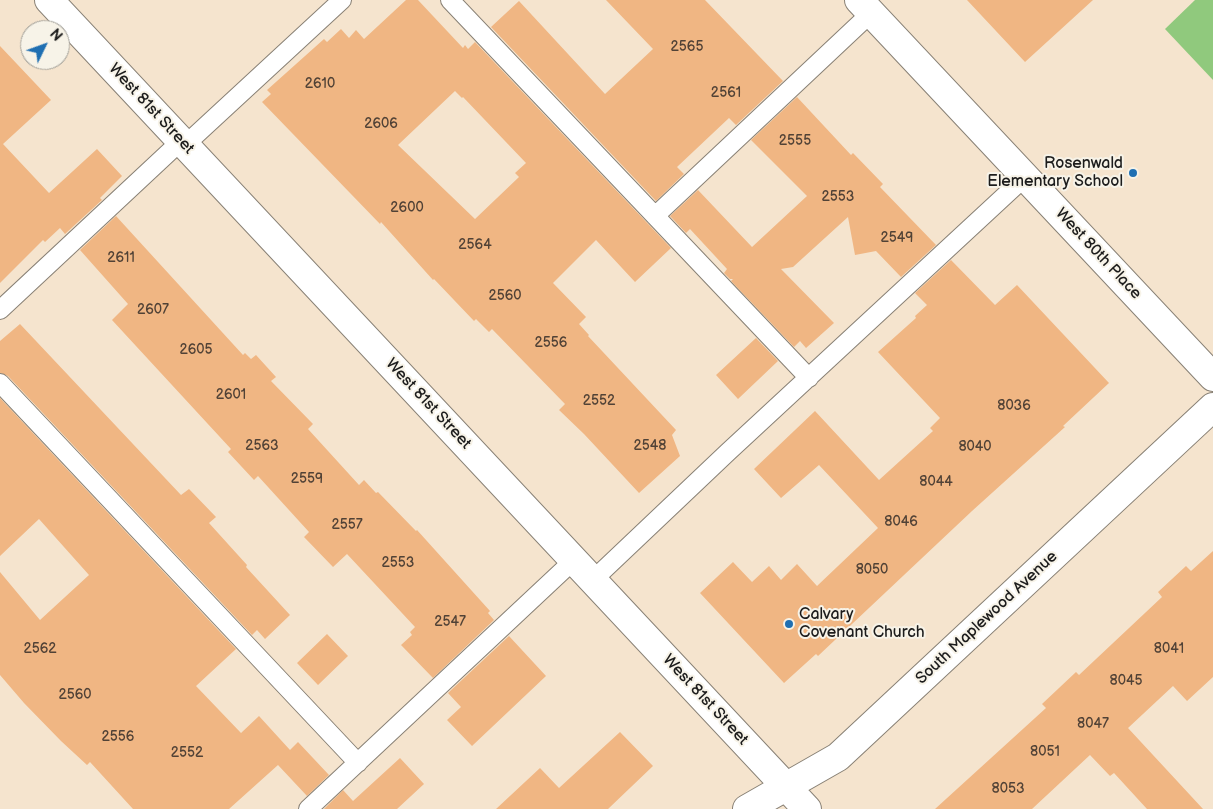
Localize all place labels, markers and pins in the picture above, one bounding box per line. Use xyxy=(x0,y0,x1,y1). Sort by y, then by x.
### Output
place label: Rosenwald Elementary School xyxy=(987,154,1123,192)
marker: Rosenwald Elementary School xyxy=(1127,167,1139,179)
place label: Calvary Covenant Church xyxy=(799,605,925,643)
marker: Calvary Covenant Church xyxy=(783,618,795,630)

